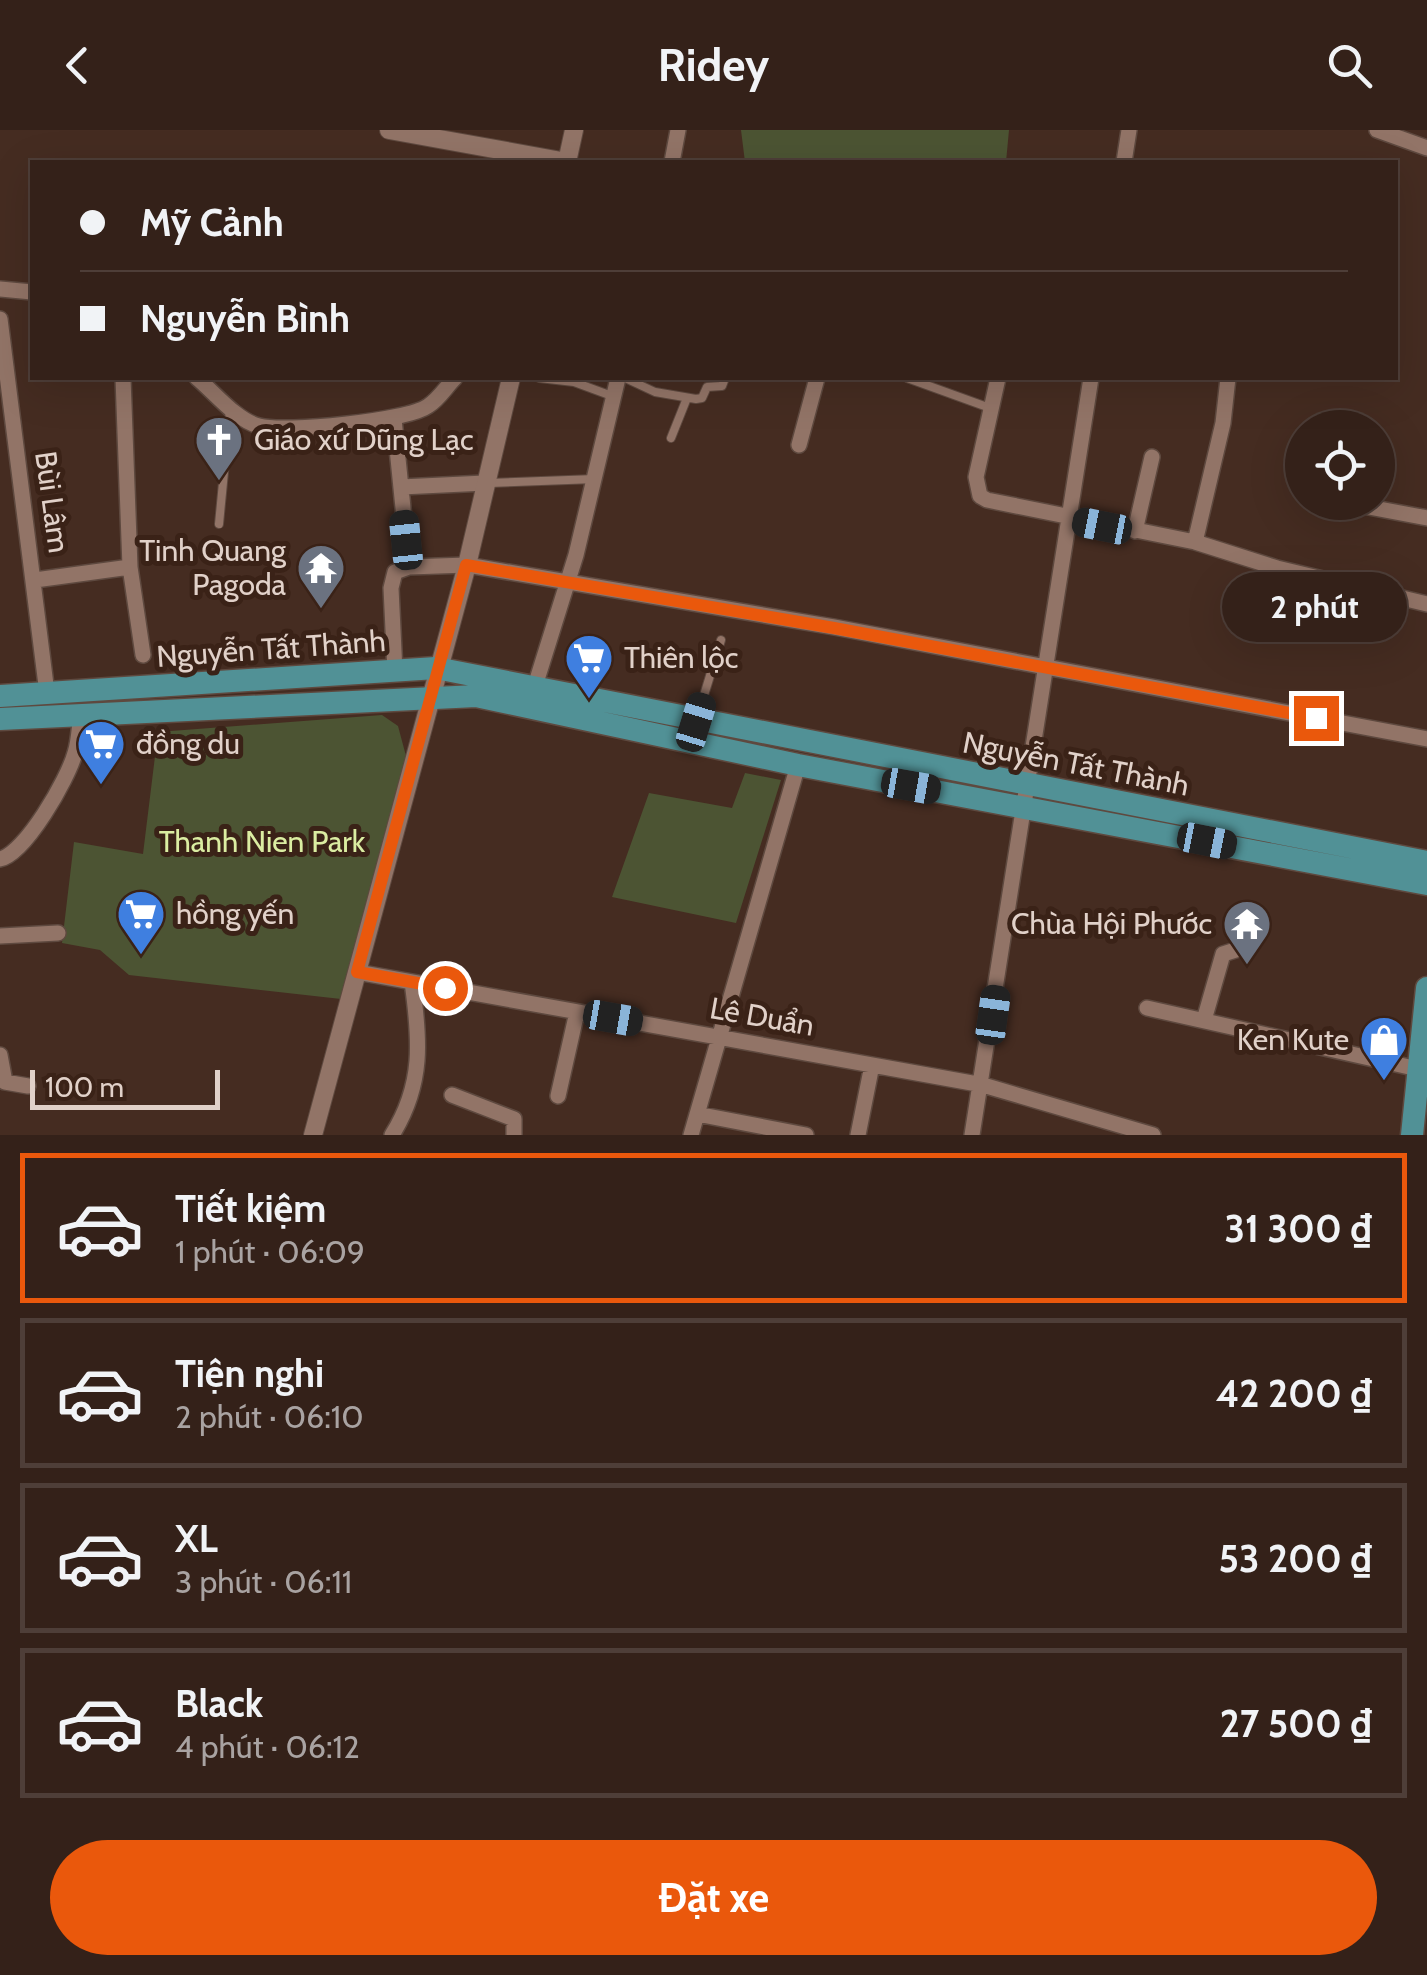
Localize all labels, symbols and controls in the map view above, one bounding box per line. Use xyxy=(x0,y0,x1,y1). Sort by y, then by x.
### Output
icon: back xyxy=(50,38,105,93)
text: Ridey xyxy=(658,38,769,92)
icon: search xyxy=(1322,38,1377,93)
text: Mỹ Cảnh xyxy=(140,199,284,246)
text: Nguyễn Bình xyxy=(140,295,350,342)
map controls xyxy=(1285,410,1395,520)
button: locate xyxy=(1285,410,1395,520)
church icon: Giáo xứ Dũng Lạc xyxy=(193,414,245,482)
place label: Giáo xứ Dũng Lạc xyxy=(254,421,474,458)
street label: Bùi Lâm xyxy=(27,449,78,555)
car xyxy=(1070,506,1134,546)
car xyxy=(388,509,424,571)
place label: Tinh Quang Pagoda xyxy=(139,532,287,603)
temple icon: Tinh Quang Pagoda xyxy=(295,542,347,610)
callout: 2 phút xyxy=(1224,573,1408,643)
text: 2 phút xyxy=(1270,587,1359,626)
street label: Nguyễn Tất Thành xyxy=(155,622,387,675)
supermarket icon: Thiên lộc xyxy=(563,632,615,700)
place label: Thiên lộc xyxy=(624,639,738,676)
car xyxy=(673,689,719,755)
route end xyxy=(1294,696,1339,741)
supermarket icon: đồng du xyxy=(75,718,127,786)
street label: Nguyễn Tất Thành xyxy=(960,723,1192,804)
place label: đồng du xyxy=(136,725,240,762)
car xyxy=(879,766,943,806)
car xyxy=(1175,821,1239,861)
park label: Thanh Nien Park xyxy=(159,823,366,860)
supermarket icon: hồng yến xyxy=(115,888,167,956)
place label: hồng yến xyxy=(176,895,294,932)
temple icon: Chùa Hội Phước xyxy=(1221,898,1273,966)
place label: Chùa Hội Phước xyxy=(1011,905,1212,942)
route start xyxy=(423,966,468,1011)
car xyxy=(974,983,1012,1047)
street label: Lê Duẩn xyxy=(707,989,817,1044)
car xyxy=(581,998,645,1038)
shop icon: Ken Kute xyxy=(1358,1014,1410,1082)
place label: Ken Kute xyxy=(1237,1021,1349,1058)
scale bar xyxy=(30,1065,220,1110)
text: 100 m xyxy=(45,1070,124,1104)
icon: car xyxy=(55,1183,145,1273)
text: Tiết kiệm xyxy=(175,1185,326,1232)
text: 31 300 ₫ xyxy=(1225,1205,1372,1252)
text: 1 phút · 06:09 xyxy=(175,1232,365,1271)
icon: car xyxy=(55,1348,145,1438)
text: Tiện nghi xyxy=(175,1350,324,1397)
text: 42 200 ₫ xyxy=(1216,1370,1372,1417)
text: 2 phút · 06:10 xyxy=(175,1397,364,1436)
icon: car xyxy=(55,1513,145,1603)
text: XL xyxy=(175,1515,218,1562)
text: 53 200 ₫ xyxy=(1219,1535,1372,1582)
text: 3 phút · 06:11 xyxy=(175,1562,352,1601)
icon: car xyxy=(55,1678,145,1768)
text: Black xyxy=(175,1680,263,1727)
text: 27 500 ₫ xyxy=(1220,1700,1372,1747)
text: 4 phút · 06:12 xyxy=(175,1727,360,1766)
button: Đặt xe xyxy=(50,1840,1377,1955)

